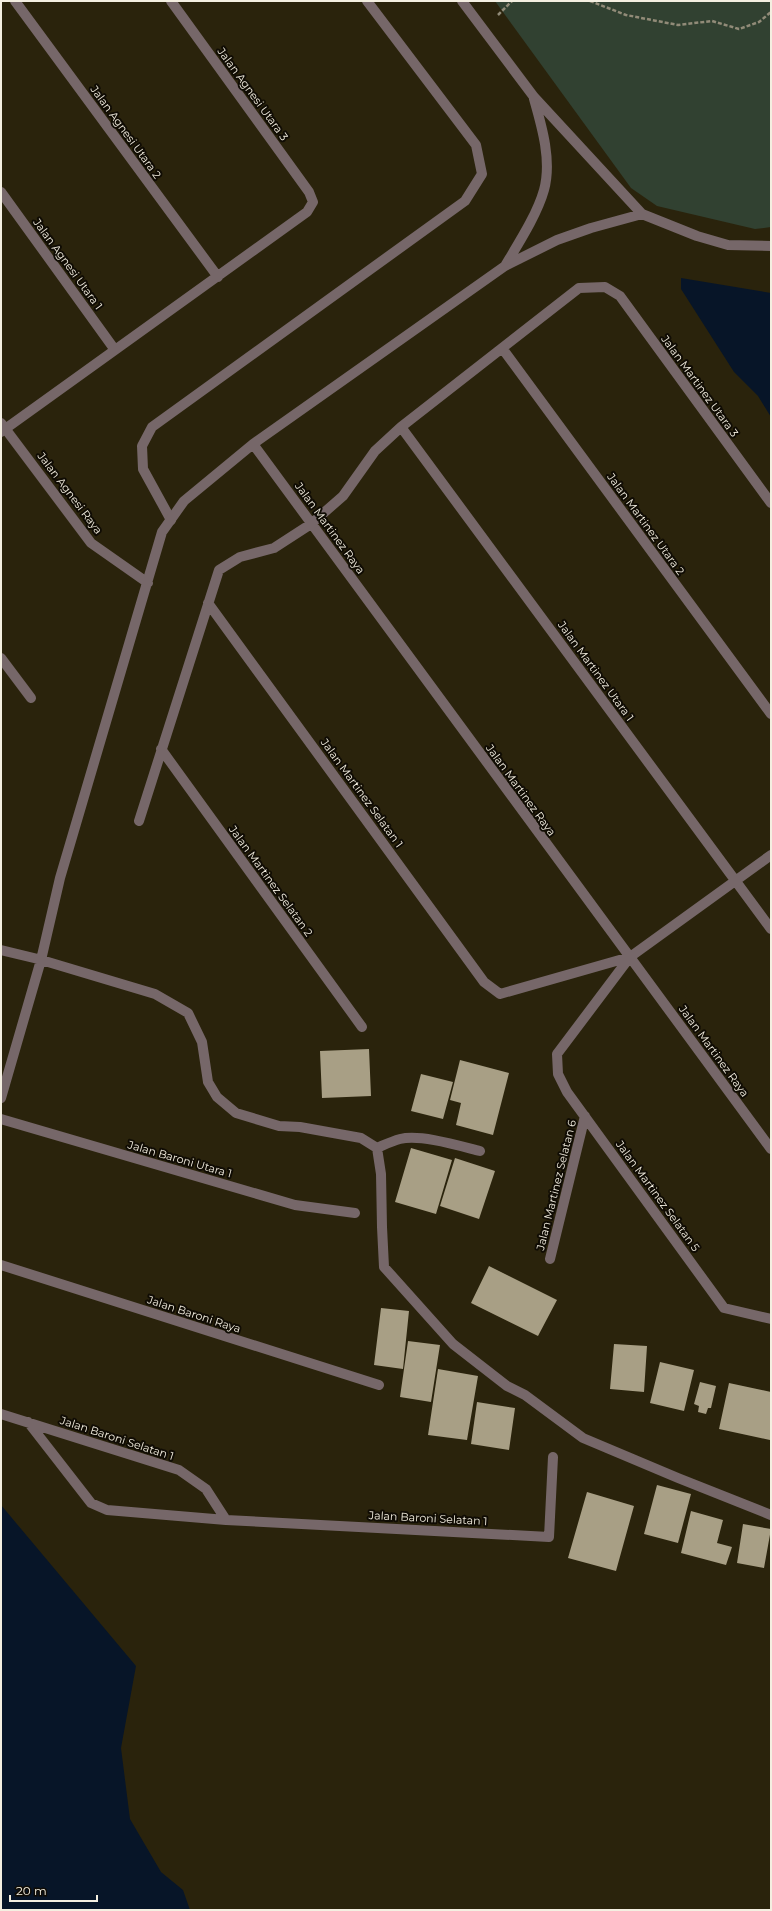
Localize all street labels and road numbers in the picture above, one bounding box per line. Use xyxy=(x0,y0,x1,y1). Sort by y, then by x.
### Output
street label: Jalan Agnesi Utara 3 xyxy=(214,44,291,143)
street label: Jalan Agnesi Utara 2 xyxy=(87,82,164,181)
street label: Jalan Agnesi Utara 1 xyxy=(30,215,106,312)
street label: Jalan Martinez Utara 3 xyxy=(658,332,742,440)
street label: Jalan Agnesi Raya xyxy=(34,449,105,537)
street label: Jalan Martinez Utara 2 xyxy=(604,470,688,578)
street label: Jalan Martinez Raya xyxy=(292,479,368,576)
street label: Jalan Martinez Utara 1 xyxy=(554,618,637,724)
street label: Jalan Martinez Selatan 1 xyxy=(317,735,406,850)
street label: Jalan Martinez Raya xyxy=(483,741,559,838)
street label: Jalan Martinez Selatan 2 xyxy=(226,822,316,939)
street label: Jalan Martinez Raya xyxy=(676,1002,752,1099)
street label: Jalan Martinez Selatan 6 xyxy=(533,1118,579,1253)
street label: Jalan Baroni Utara 1 xyxy=(125,1137,234,1181)
street label: Jalan Martinez Selatan 5 xyxy=(613,1137,703,1254)
street label: Jalan Baroni Raya xyxy=(145,1292,242,1336)
street label: Jalan Baroni Selatan 1 xyxy=(57,1413,176,1463)
street label: Jalan Baroni Selatan 1 xyxy=(367,1508,488,1528)

